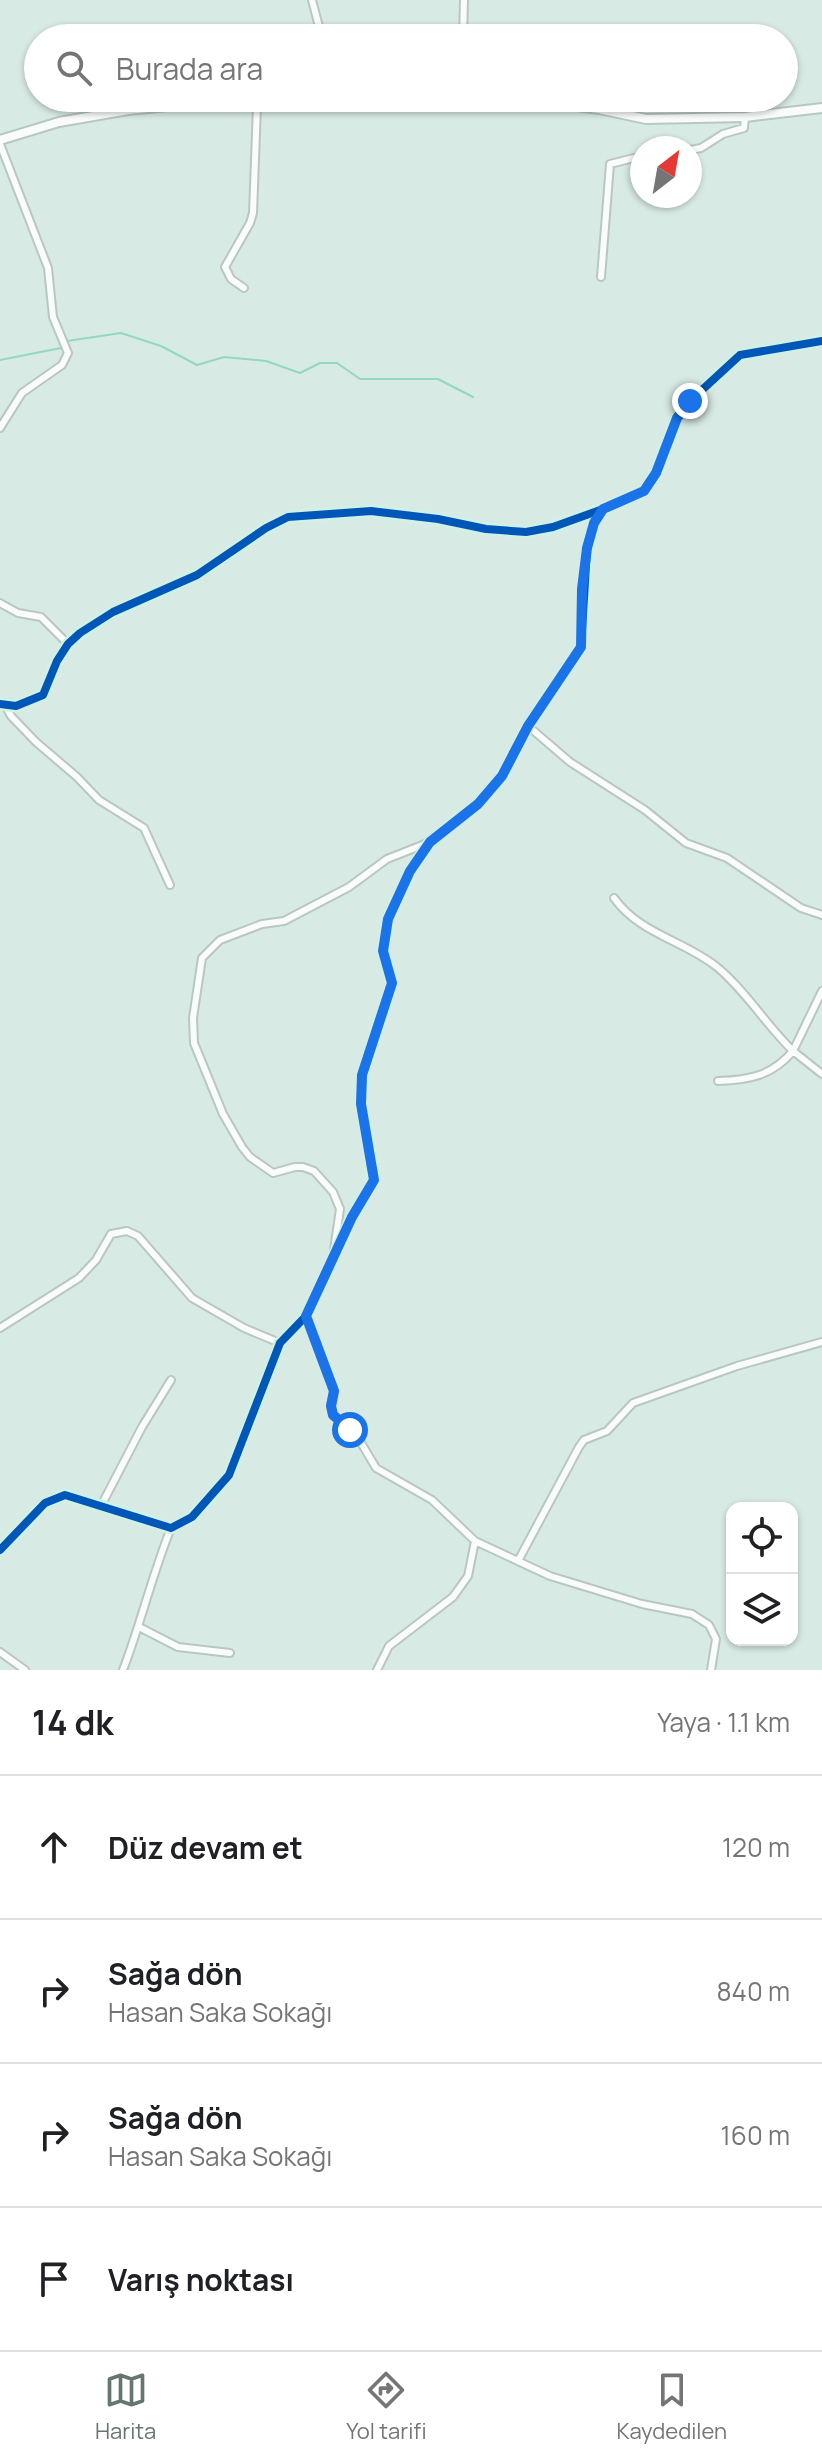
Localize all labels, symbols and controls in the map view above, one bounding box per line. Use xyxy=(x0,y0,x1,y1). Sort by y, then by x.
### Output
search box xyxy=(24,24,798,112)
icon: search xyxy=(52,46,96,90)
text: Burada ara xyxy=(116,48,263,89)
north arrow xyxy=(630,136,702,208)
route end xyxy=(672,383,708,419)
route start xyxy=(332,1412,368,1448)
map controls xyxy=(726,1502,798,1646)
button: locate xyxy=(726,1502,798,1574)
button: layers xyxy=(726,1574,798,1646)
text: 14 dk xyxy=(32,1699,114,1745)
text: Yaya · 1.1 km xyxy=(657,1704,790,1740)
icon: ahead xyxy=(32,1825,76,1869)
text: Düz devam et xyxy=(108,1827,303,1868)
text: 120 m xyxy=(722,1829,790,1865)
text: Sağa dön xyxy=(108,1953,243,1994)
icon: right xyxy=(32,1969,76,2013)
text: 840 m xyxy=(716,1973,790,2009)
text: Hasan Saka Sokağı xyxy=(108,1994,332,2030)
text: Sağa dön xyxy=(108,2097,243,2138)
icon: right xyxy=(32,2113,76,2157)
text: 160 m xyxy=(721,2117,790,2153)
text: Hasan Saka Sokağı xyxy=(108,2138,332,2174)
icon: arrive xyxy=(32,2257,76,2301)
text: Varış noktası xyxy=(108,2259,294,2300)
tab: Harita xyxy=(95,2368,156,2446)
tab: Yol tarifi xyxy=(346,2368,427,2446)
tab: Kaydedilen xyxy=(616,2368,727,2446)

